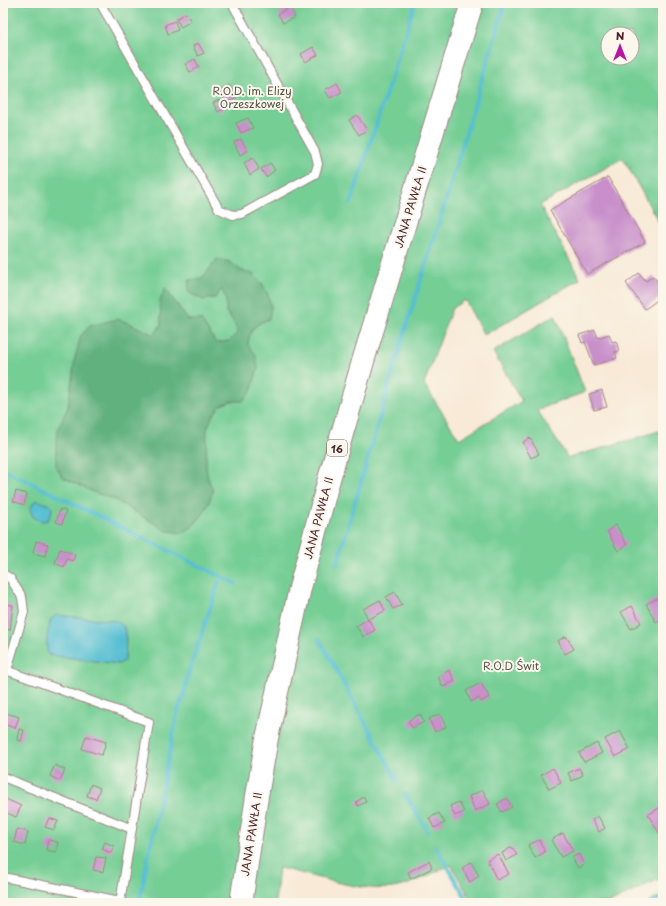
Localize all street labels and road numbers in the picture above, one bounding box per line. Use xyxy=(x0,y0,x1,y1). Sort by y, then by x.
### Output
street label: JANA PAWŁA II xyxy=(389,164,431,250)
road number: 16 xyxy=(327,440,347,456)
street label: JANA PAWŁA II xyxy=(299,475,337,561)
street label: JANA PAWŁA II xyxy=(236,791,266,877)

